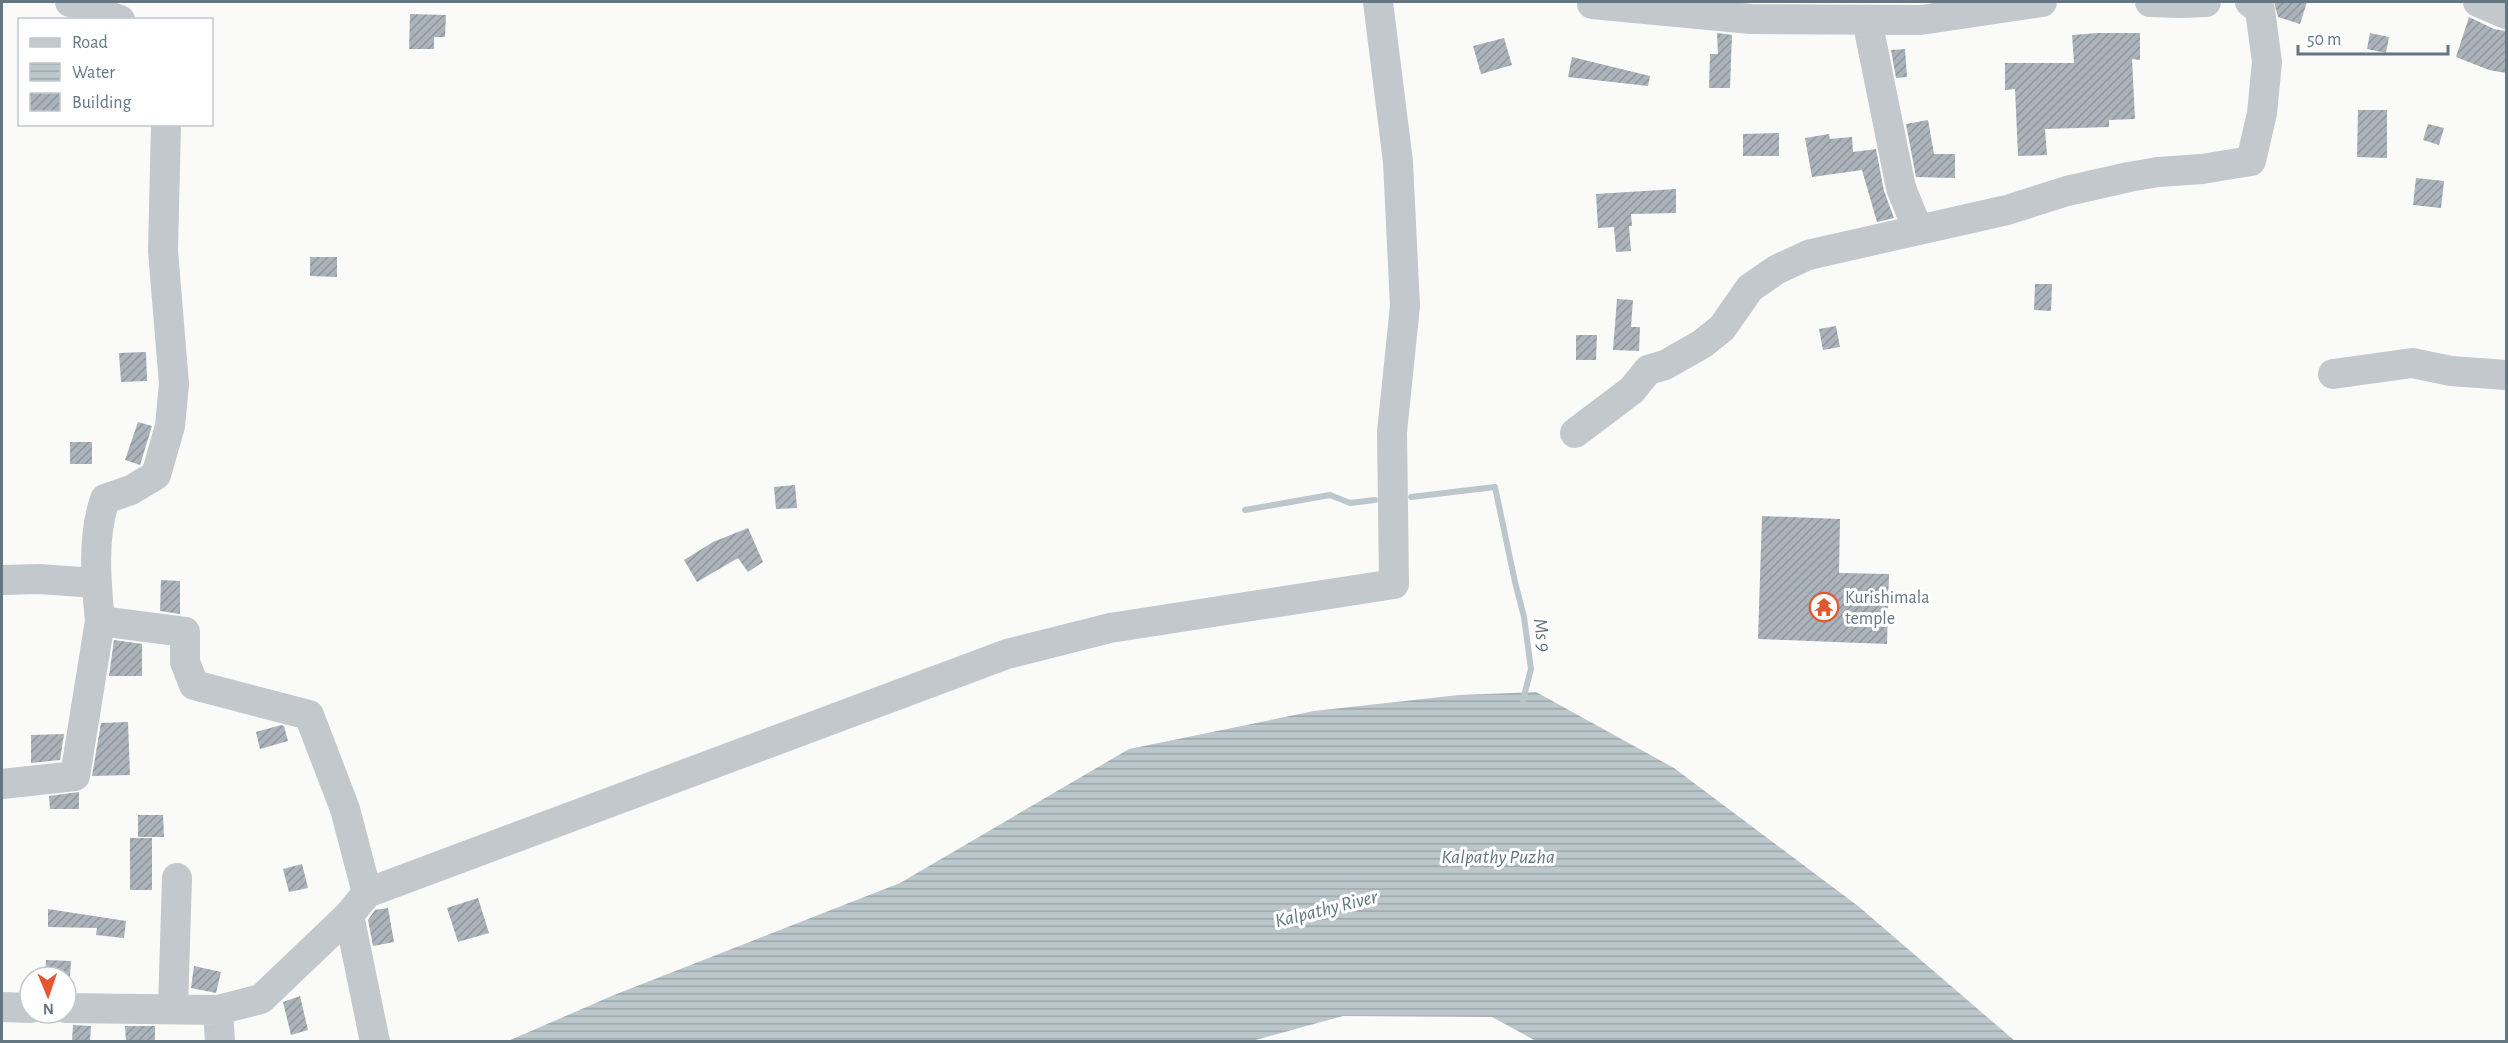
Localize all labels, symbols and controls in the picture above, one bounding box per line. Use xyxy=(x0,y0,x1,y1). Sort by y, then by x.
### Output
legend xyxy=(18,18,213,126)
scale bar xyxy=(2298,18,2448,56)
text: 50 m xyxy=(2307,31,2341,49)
text: Road xyxy=(72,34,108,52)
text: Water xyxy=(72,64,115,82)
text: Building xyxy=(72,94,132,112)
place label: Kurishimala temple xyxy=(1845,589,1930,628)
temple icon: Kurishimala temple xyxy=(1808,591,1840,623)
water label: Ms 9 xyxy=(1530,617,1554,653)
water label: Kalpathy Puzha xyxy=(1441,847,1555,867)
water label: Kalpathy River xyxy=(1273,886,1380,931)
north arrow xyxy=(18,965,78,1025)
text: N xyxy=(43,1001,54,1017)

